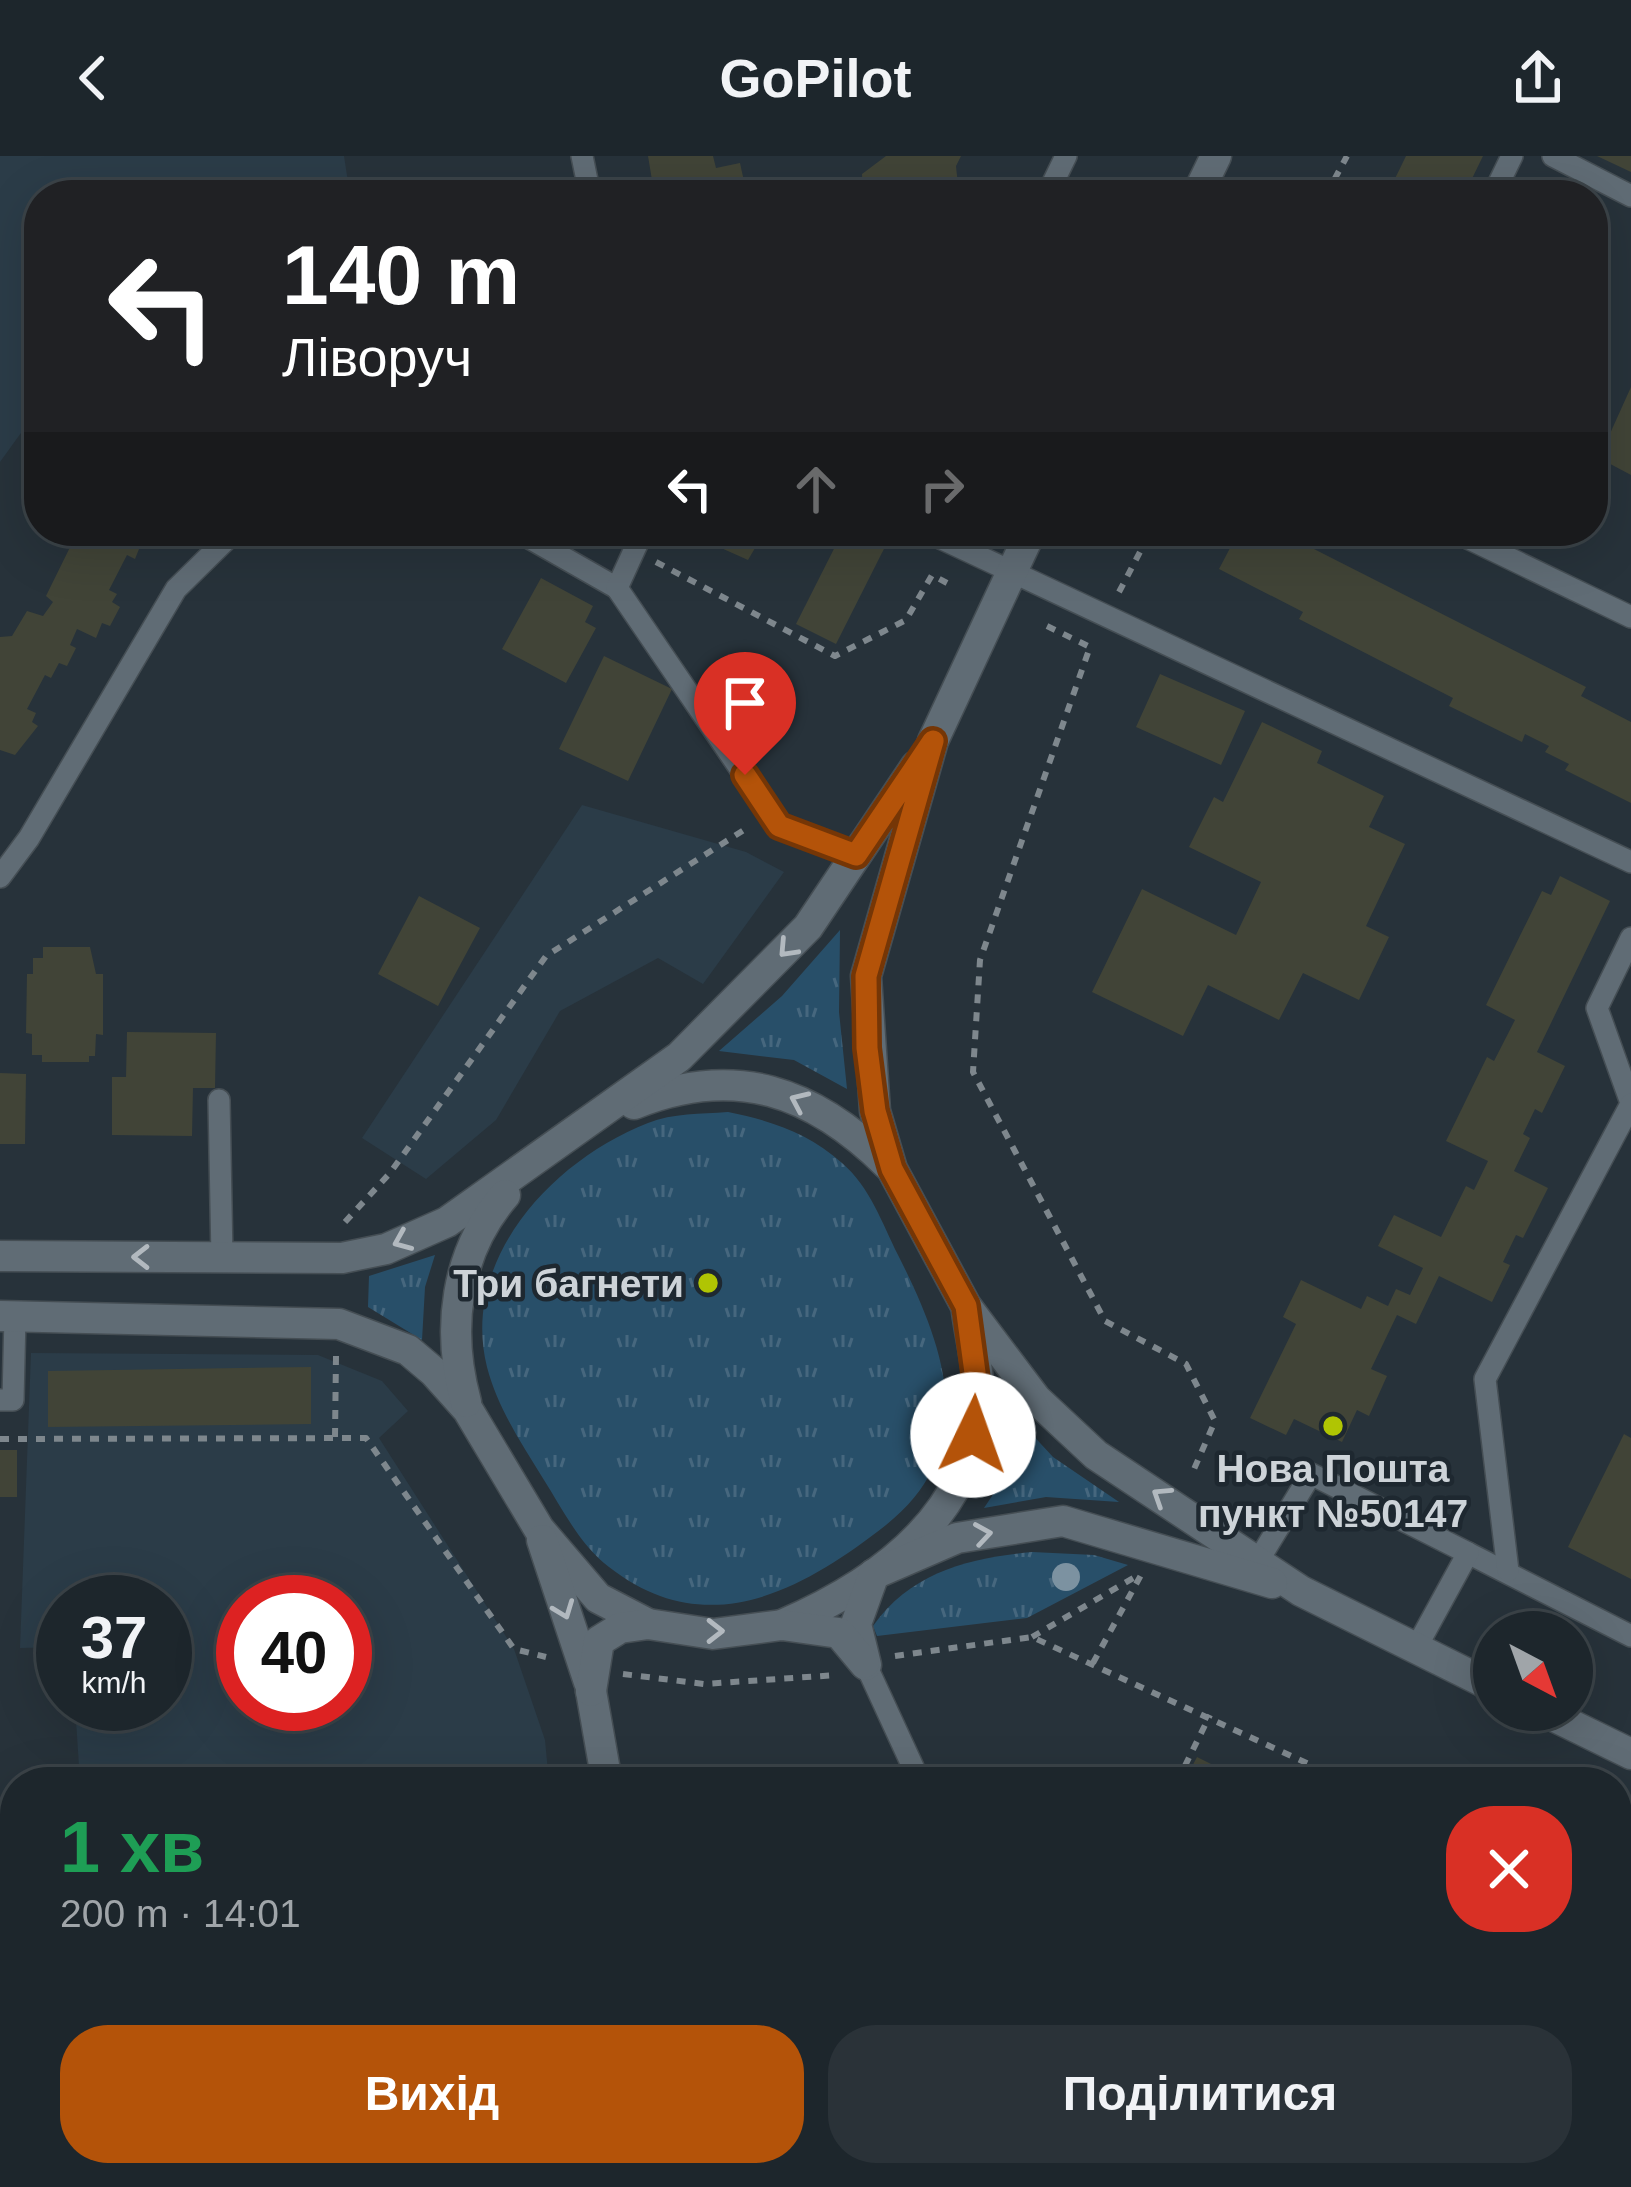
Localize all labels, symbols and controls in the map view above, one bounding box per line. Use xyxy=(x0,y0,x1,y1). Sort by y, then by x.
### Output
icon: back xyxy=(60,45,126,111)
icon: share xyxy=(1505,45,1571,111)
text: GoPilot xyxy=(720,48,911,108)
icon: left xyxy=(84,228,240,384)
text: 140 m xyxy=(282,228,520,322)
text: Ліворуч xyxy=(282,327,472,387)
icon: left xyxy=(657,456,723,522)
icon: ahead xyxy=(783,456,849,522)
icon: right xyxy=(909,456,975,522)
pin xyxy=(694,652,796,775)
icon: arrive xyxy=(712,670,778,736)
one-way arrow xyxy=(779,935,801,957)
one-way arrow xyxy=(790,1091,811,1115)
one-way arrow xyxy=(393,1227,414,1251)
one-way arrow xyxy=(131,1244,149,1270)
place label: Три багнети xyxy=(453,1262,684,1305)
marker: Три багнети xyxy=(695,1270,721,1296)
position arrow xyxy=(910,1372,1036,1498)
marker: Нова Пошта пункт №50147 xyxy=(1320,1413,1346,1439)
place label: Нова Пошта пункт №50147 xyxy=(1198,1447,1468,1535)
one-way arrow xyxy=(1152,1488,1174,1510)
one-way arrow xyxy=(973,1522,993,1547)
speed limit sign: 40 xyxy=(216,1575,372,1731)
one-way arrow xyxy=(550,1599,575,1620)
text: 37 xyxy=(81,1604,147,1671)
north arrow xyxy=(1473,1611,1593,1731)
map controls xyxy=(1473,1611,1593,1731)
one-way arrow xyxy=(707,1618,725,1644)
text: km/h xyxy=(81,1666,147,1699)
button: close xyxy=(1446,1806,1572,1932)
text: 1 хв xyxy=(60,1807,204,1887)
text: 200 m · 14:01 xyxy=(60,1892,301,1935)
button: Вихід xyxy=(60,2025,804,2163)
button: Поділитися xyxy=(828,2025,1572,2163)

